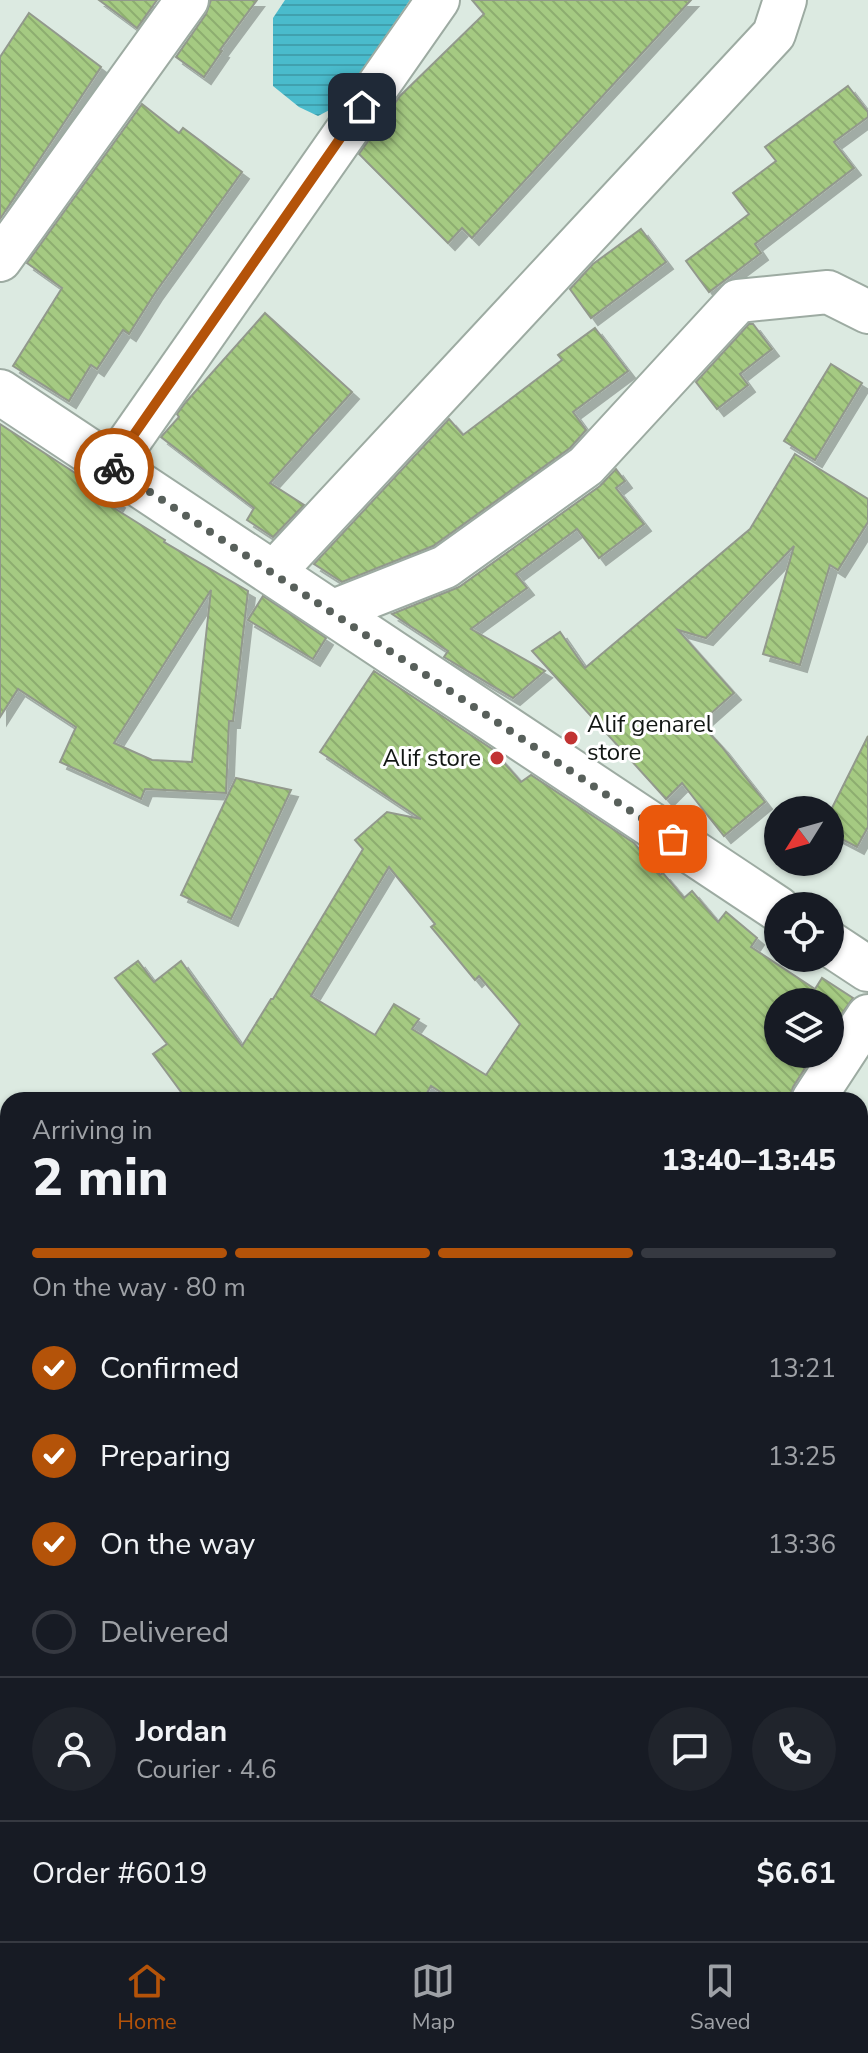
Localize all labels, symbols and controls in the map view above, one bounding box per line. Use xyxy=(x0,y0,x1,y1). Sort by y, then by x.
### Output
pin xyxy=(328,73,396,141)
icon: home xyxy=(340,85,384,129)
courier xyxy=(74,428,154,508)
icon: bike xyxy=(92,446,136,490)
place label: Alif genarel store xyxy=(587,708,713,768)
marker: Alif genarel store xyxy=(562,729,580,747)
place label: Alif store xyxy=(382,742,481,774)
marker: Alif store xyxy=(488,749,506,767)
north arrow xyxy=(764,796,844,876)
map controls xyxy=(764,796,844,1068)
pin xyxy=(639,805,707,873)
icon: bag xyxy=(651,817,695,861)
button: locate xyxy=(764,892,844,972)
button: layers xyxy=(764,988,844,1068)
text: Arriving in xyxy=(32,1113,153,1148)
text: 13:40–13:45 xyxy=(661,1140,836,1181)
text: 2 min xyxy=(32,1142,169,1213)
text: On the way · 80 m xyxy=(32,1270,246,1305)
icon: check xyxy=(32,1346,76,1390)
text: Confirmed xyxy=(100,1348,240,1389)
text: 13:21 xyxy=(768,1351,836,1386)
icon: check xyxy=(32,1434,76,1478)
text: Preparing xyxy=(100,1436,231,1477)
text: 13:25 xyxy=(768,1439,836,1474)
icon: check xyxy=(32,1522,76,1566)
text: On the way xyxy=(100,1524,255,1565)
text: 13:36 xyxy=(768,1527,836,1562)
text: Delivered xyxy=(100,1612,229,1653)
button: person xyxy=(32,1707,116,1791)
button: chat xyxy=(648,1707,732,1791)
button: phone xyxy=(752,1707,836,1791)
text: Jordan xyxy=(136,1711,227,1752)
text: Courier · 4.6 xyxy=(136,1752,277,1787)
text: Order #6019 xyxy=(32,1853,207,1894)
text: $6.61 xyxy=(757,1853,836,1894)
tab: Home xyxy=(117,1959,177,2037)
tab: Map xyxy=(411,1959,455,2037)
tab: Saved xyxy=(690,1959,751,2037)

